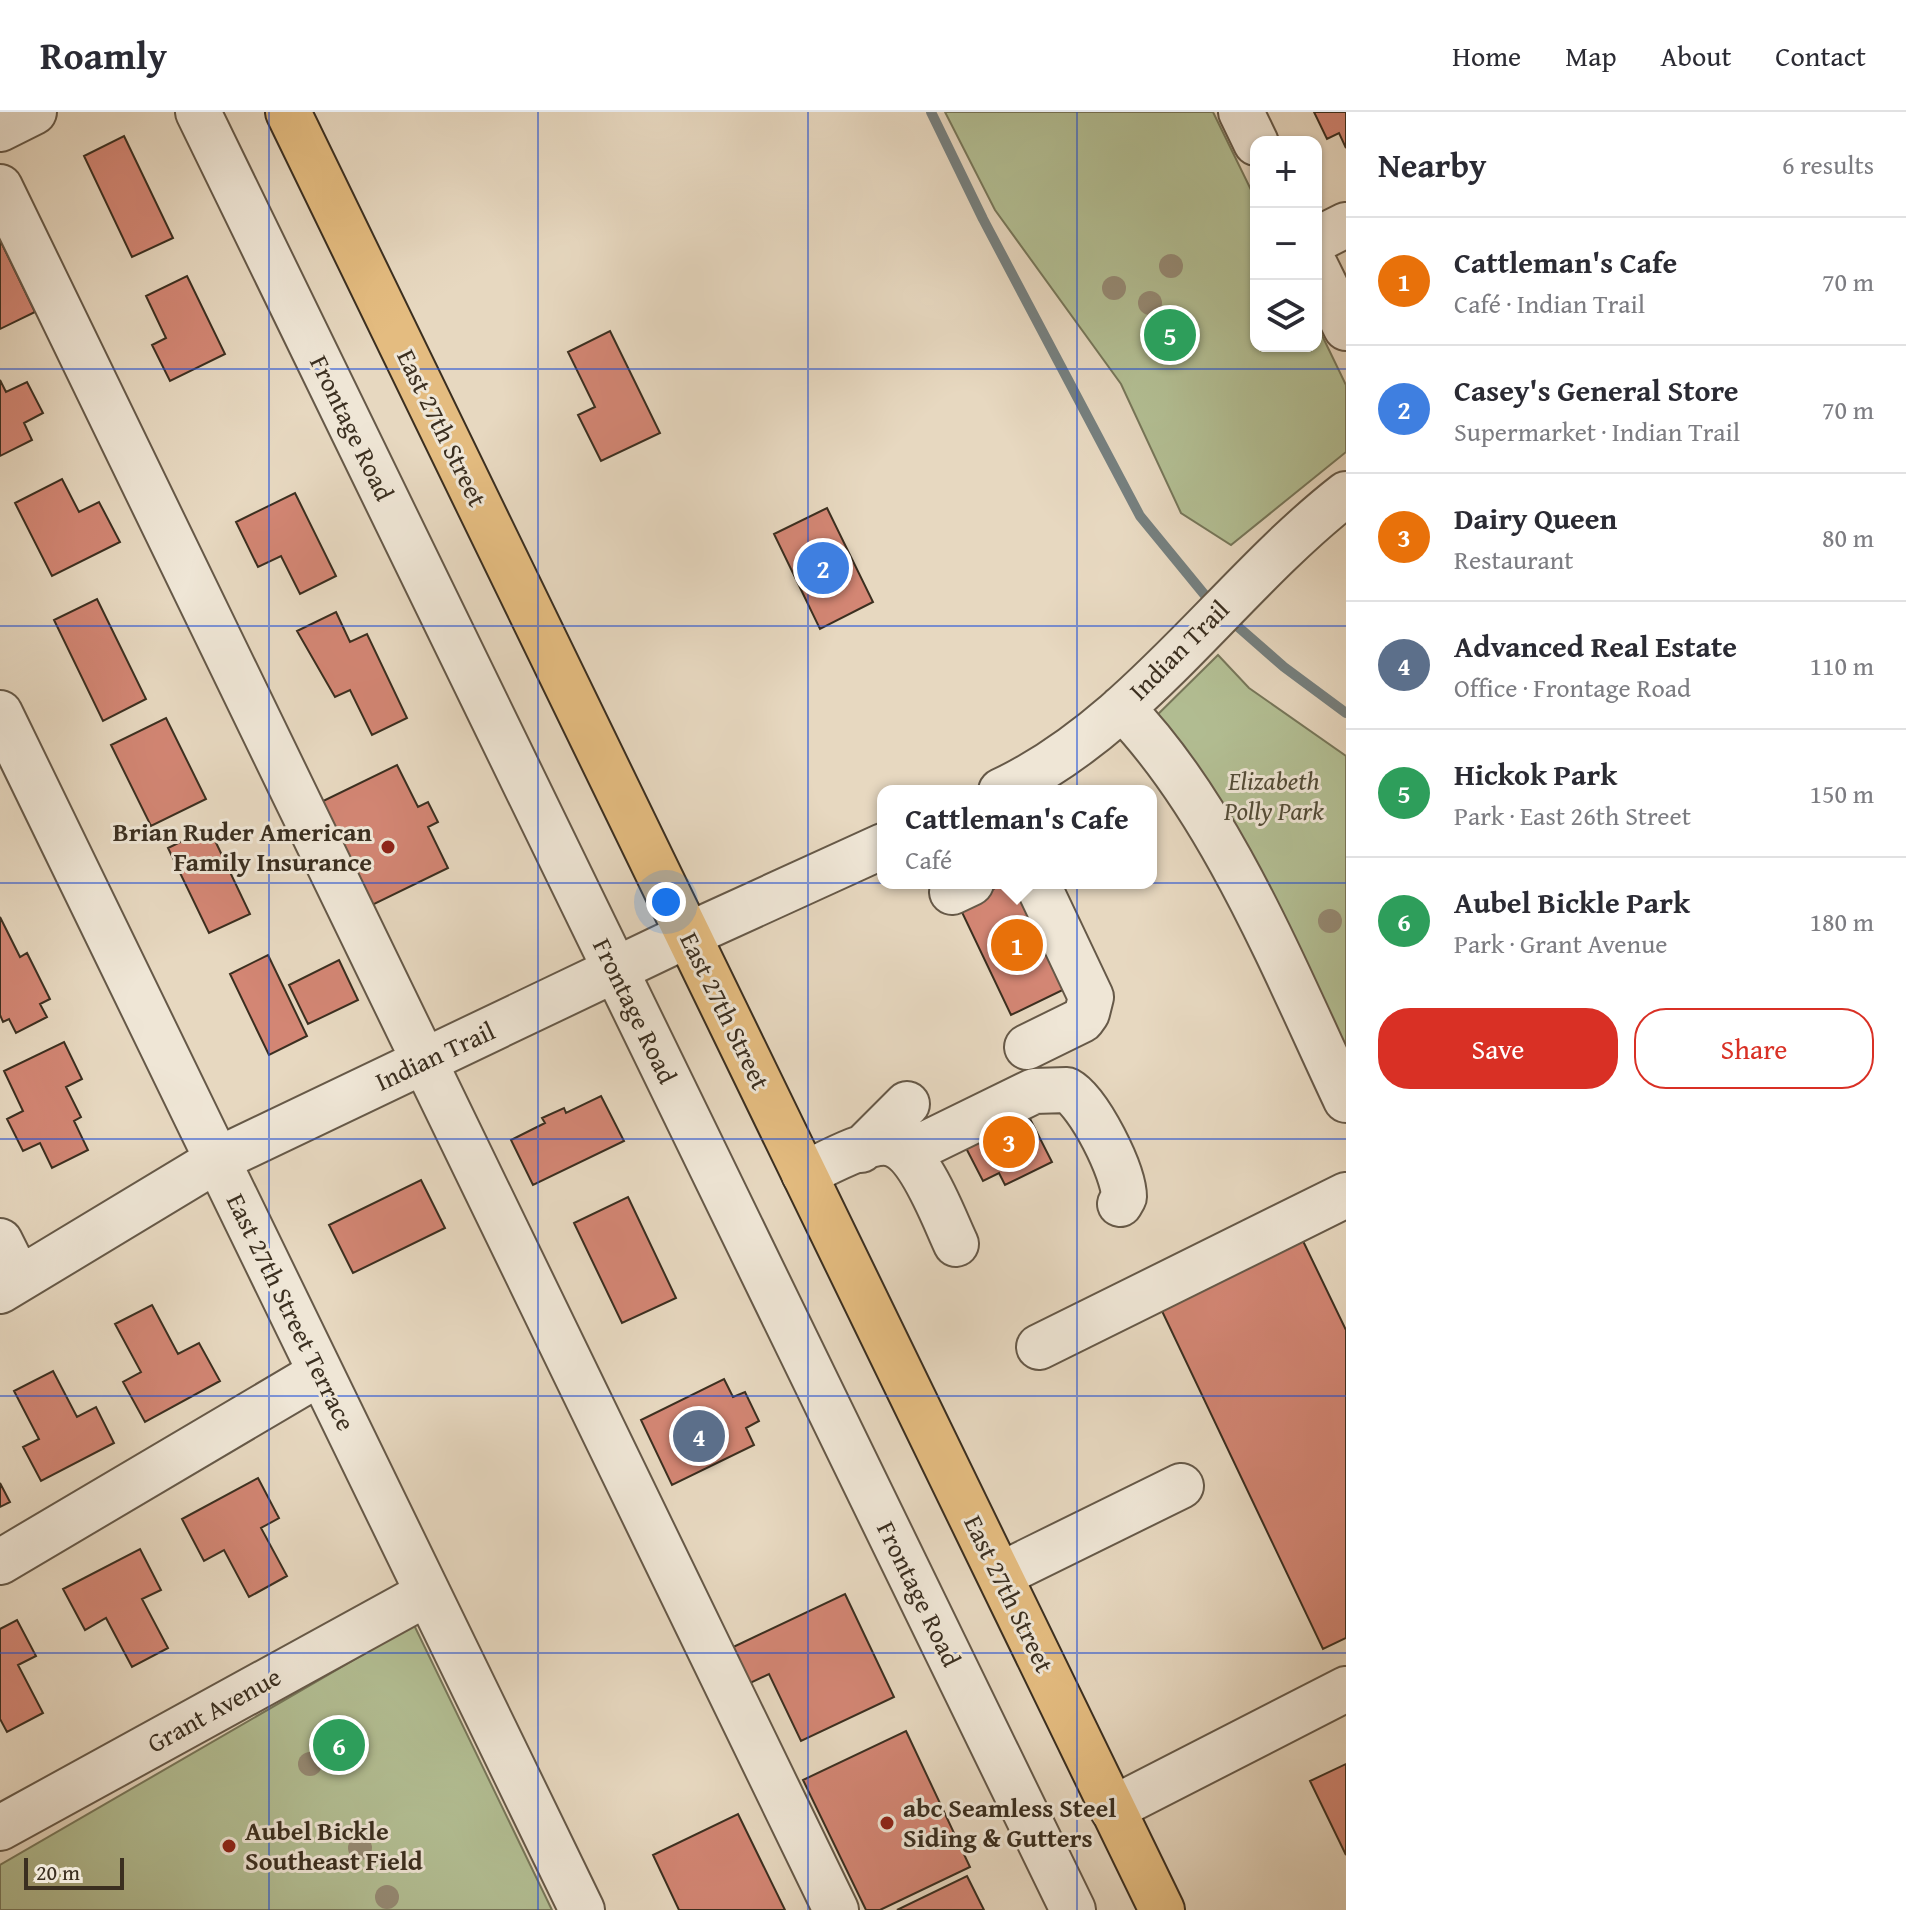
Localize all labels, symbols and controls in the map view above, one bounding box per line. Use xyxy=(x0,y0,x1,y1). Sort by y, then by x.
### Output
text: Roamly xyxy=(40,27,167,83)
text: Home xyxy=(1452,35,1521,76)
text: Map xyxy=(1565,35,1617,76)
text: About xyxy=(1661,35,1731,76)
text: Contact xyxy=(1775,35,1866,76)
map controls xyxy=(1250,136,1322,352)
button: + xyxy=(1250,136,1322,208)
text: Nearby xyxy=(1378,140,1487,189)
text: 6 results xyxy=(1782,145,1874,184)
button: − xyxy=(1250,208,1322,280)
text: Cattleman's Cafe xyxy=(1454,240,1677,284)
text: 1 xyxy=(1397,262,1411,301)
text: 70 m xyxy=(1822,262,1874,301)
button: layers xyxy=(1250,280,1322,352)
text: Café · Indian Trail xyxy=(1454,284,1645,323)
pin: 5 xyxy=(1144,305,1196,365)
street label: East 27th Street xyxy=(387,342,497,513)
street label: Frontage Road xyxy=(300,348,405,507)
text: Casey's General Store xyxy=(1454,368,1739,412)
text: 2 xyxy=(1397,390,1411,429)
text: 70 m xyxy=(1822,390,1874,429)
text: Supermarket · Indian Trail xyxy=(1454,412,1740,451)
text: Dairy Queen xyxy=(1454,496,1617,540)
text: 3 xyxy=(1397,518,1411,557)
text: 80 m xyxy=(1822,518,1874,557)
pin: 2 xyxy=(797,538,849,598)
text: Restaurant xyxy=(1454,540,1574,579)
street label: Indian Trail xyxy=(1119,590,1238,709)
text: Advanced Real Estate xyxy=(1454,624,1737,668)
text: 4 xyxy=(1397,646,1411,685)
text: 110 m xyxy=(1809,646,1874,685)
text: Office · Frontage Road xyxy=(1454,668,1691,707)
text: Hickok Park xyxy=(1454,752,1617,796)
park label: Elizabeth Polly Park xyxy=(1223,761,1324,830)
text: 5 xyxy=(1397,774,1411,813)
text: 150 m xyxy=(1809,774,1874,813)
popup xyxy=(877,785,1157,889)
text: Cattleman's Cafe xyxy=(905,796,1129,840)
text: Park · East 26th Street xyxy=(1454,796,1691,835)
place label: Brian Ruder American Family Insurance xyxy=(113,812,373,881)
marker: Brian Ruder American Family Insurance xyxy=(379,838,397,856)
text: Café xyxy=(905,840,952,879)
text: Aubel Bickle Park xyxy=(1454,880,1690,924)
your location xyxy=(646,882,686,922)
text: 6 xyxy=(1397,902,1411,941)
text: 180 m xyxy=(1809,902,1874,941)
pin: 1 xyxy=(991,915,1043,975)
text: Park · Grant Avenue xyxy=(1454,924,1667,963)
street label: East 27th Street xyxy=(670,925,780,1096)
street label: Frontage Road xyxy=(583,931,688,1090)
button: Save xyxy=(1378,1008,1618,1089)
button: Share xyxy=(1634,1008,1874,1089)
street label: Indian Trail xyxy=(368,1011,501,1100)
pin: 3 xyxy=(983,1112,1035,1172)
street label: East 27th Street Terrace xyxy=(217,1187,366,1437)
pin: 4 xyxy=(673,1406,725,1466)
street label: East 27th Street xyxy=(954,1508,1064,1679)
street label: Frontage Road xyxy=(867,1514,972,1673)
street label: Grant Avenue xyxy=(140,1657,288,1762)
pin: 6 xyxy=(313,1715,365,1775)
place label: abc Seamless Steel Siding & Gutters xyxy=(903,1788,1116,1857)
place label: Aubel Bickle Southeast Field xyxy=(245,1811,423,1880)
marker: abc Seamless Steel Siding & Gutters xyxy=(878,1814,896,1832)
marker: Aubel Bickle Southeast Field xyxy=(220,1837,238,1855)
scale bar xyxy=(24,1854,124,1890)
text: 20 m xyxy=(36,1856,80,1888)

